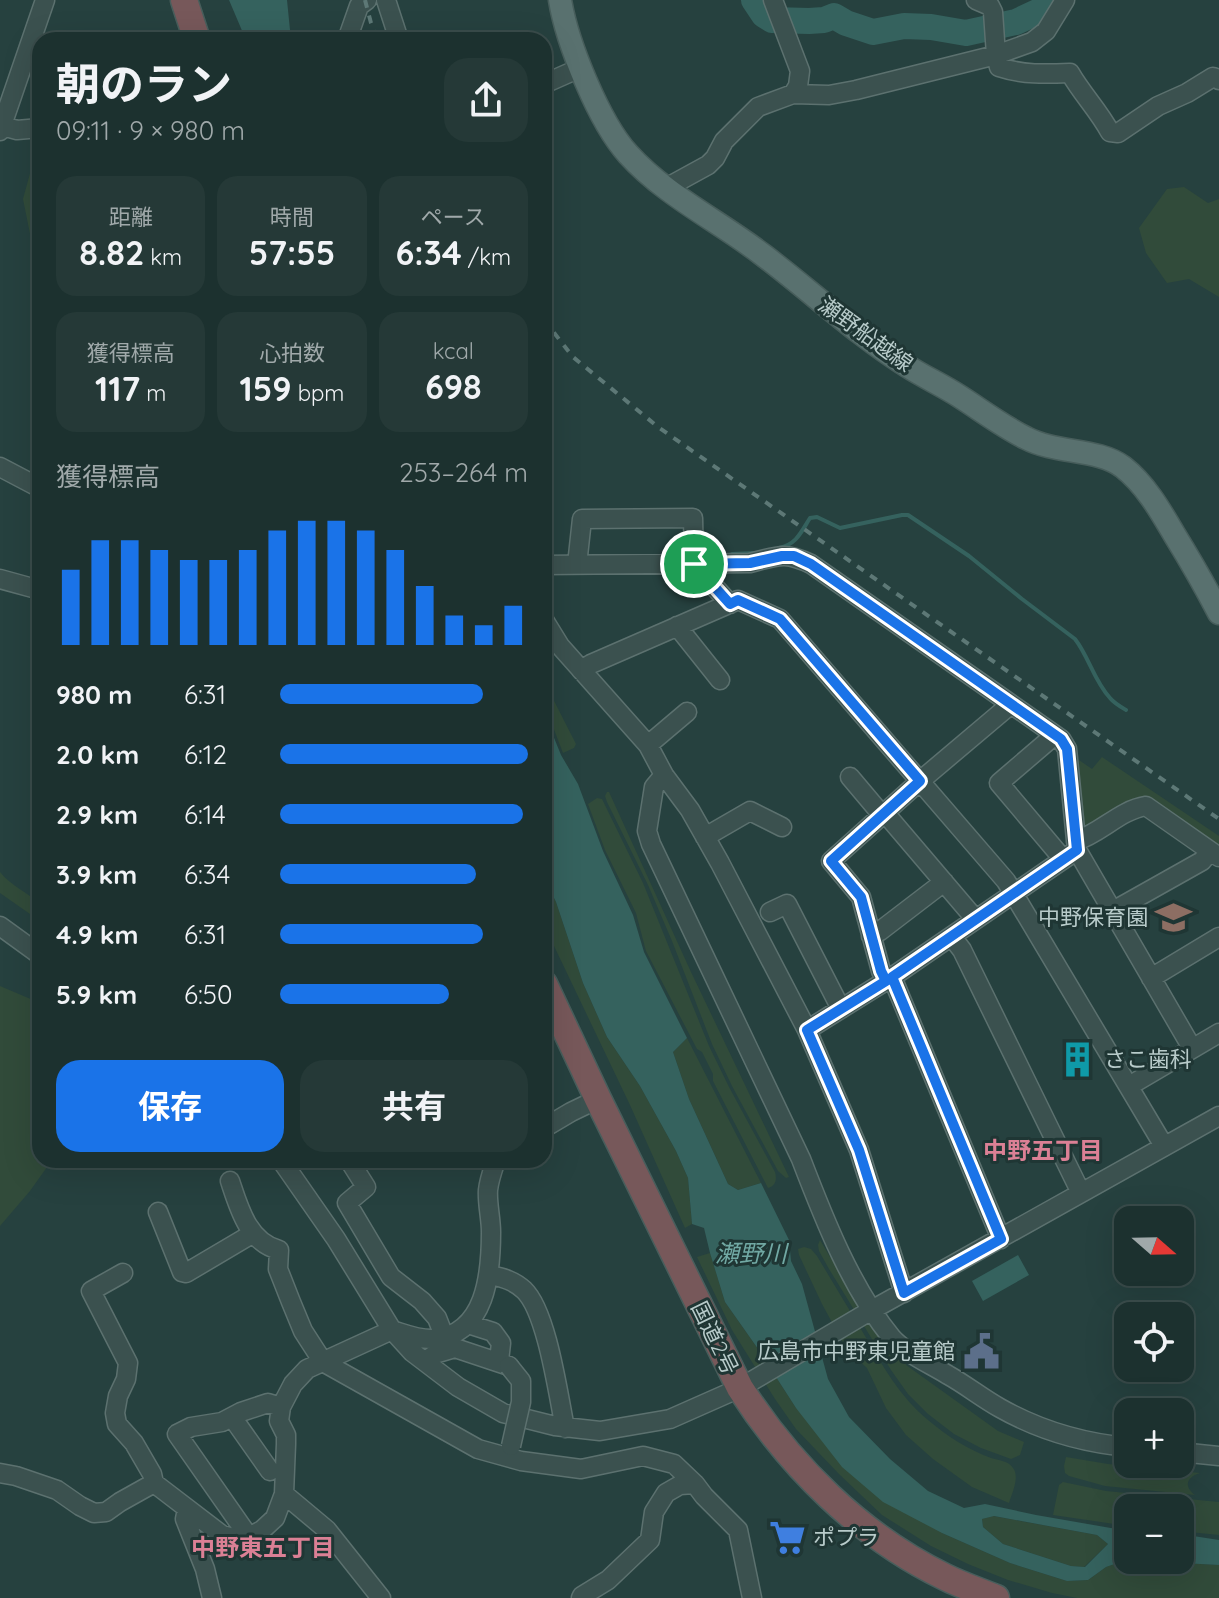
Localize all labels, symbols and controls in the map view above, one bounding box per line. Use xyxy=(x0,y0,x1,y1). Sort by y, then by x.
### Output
text: 朝のラン xyxy=(56,56,232,111)
button: share xyxy=(444,58,528,142)
text: 09:11 · 9 × 980 m xyxy=(56,114,245,147)
text: 距離 xyxy=(109,203,153,231)
text: 時間 xyxy=(270,203,314,231)
text: ペース xyxy=(421,203,486,231)
text: 8.82 xyxy=(79,231,144,274)
text: 57:55 xyxy=(249,231,335,274)
text: 6:34 xyxy=(395,231,462,274)
text: km xyxy=(144,243,182,271)
text: /km xyxy=(462,243,511,271)
street label: 瀬野船越線 xyxy=(813,290,919,378)
text: kcal xyxy=(433,337,474,365)
text: 獲得標高 xyxy=(87,339,175,367)
text: 心拍数 xyxy=(259,339,325,367)
text: 698 xyxy=(425,365,482,408)
text: 117 xyxy=(95,367,140,410)
text: 159 xyxy=(240,367,292,410)
text: m xyxy=(140,379,166,407)
text: bpm xyxy=(292,379,344,407)
text: 253–264 m xyxy=(399,456,528,489)
text: 獲得標高 xyxy=(56,460,160,493)
pin xyxy=(660,530,728,598)
icon: arrive xyxy=(672,542,716,586)
text: 980 m xyxy=(56,678,132,711)
text: 6:31 xyxy=(184,678,226,711)
text: 2.0 km xyxy=(56,738,139,771)
text: 6:12 xyxy=(184,738,227,771)
text: 2.9 km xyxy=(56,798,138,831)
text: 6:14 xyxy=(184,798,226,831)
text: 3.9 km xyxy=(56,858,137,891)
text: 6:34 xyxy=(184,858,230,891)
school or university icon: 中野保育園 xyxy=(1155,898,1193,936)
place label: 中野保育園 xyxy=(1038,903,1148,931)
text: 4.9 km xyxy=(56,918,139,951)
text: 6:31 xyxy=(184,918,226,951)
text: 5.9 km xyxy=(56,978,137,1011)
text: 6:50 xyxy=(184,978,233,1011)
building icon: さこ歯科 xyxy=(1059,1040,1097,1078)
place label: さこ歯科 xyxy=(1104,1045,1192,1073)
button: 保存 xyxy=(56,1060,284,1152)
button: 共有 xyxy=(300,1060,528,1152)
district label: 中野五丁目 xyxy=(983,1135,1103,1165)
north arrow xyxy=(1114,1206,1194,1286)
map controls xyxy=(1114,1206,1194,1574)
water label: 瀬野川 xyxy=(715,1238,790,1268)
street label: 国道2号 xyxy=(685,1297,745,1379)
button: locate xyxy=(1114,1302,1194,1382)
public building icon: 広島市中野東児童館 xyxy=(962,1332,1000,1370)
place label: 広島市中野東児童館 xyxy=(757,1337,955,1365)
button: + xyxy=(1114,1398,1194,1478)
button: − xyxy=(1114,1494,1194,1574)
supermarket icon: ポプラ xyxy=(768,1518,806,1556)
place label: ポプラ xyxy=(813,1523,879,1551)
district label: 中野東五丁目 xyxy=(191,1532,335,1562)

